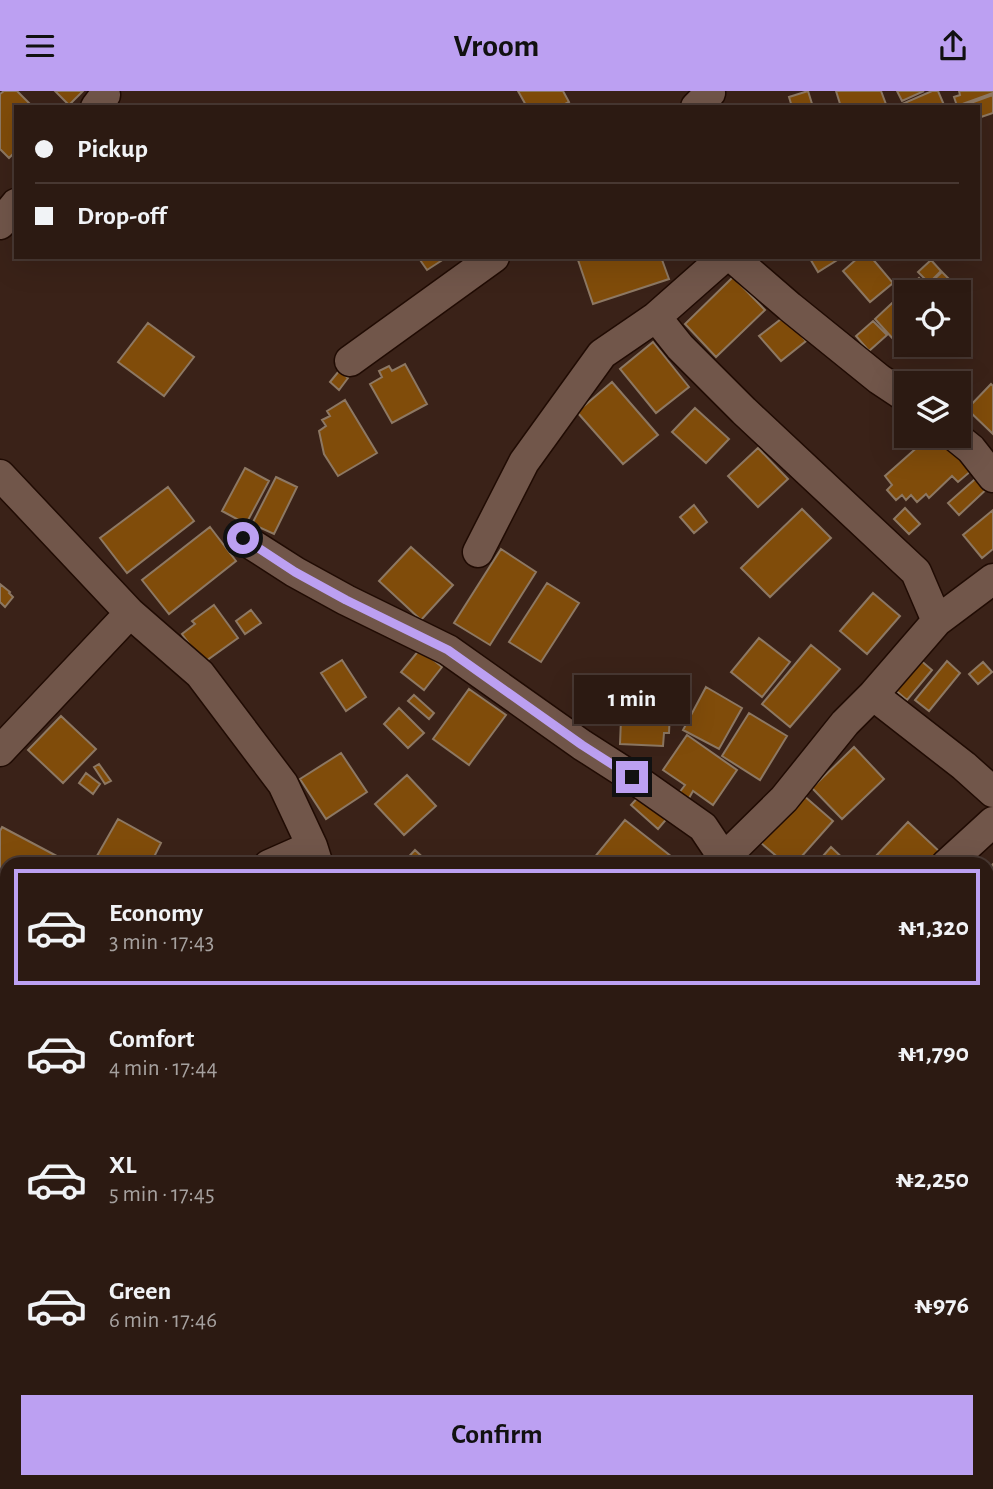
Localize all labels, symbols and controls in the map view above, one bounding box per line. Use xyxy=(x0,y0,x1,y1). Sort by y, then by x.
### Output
icon: menu xyxy=(21,27,59,65)
icon: share xyxy=(934,27,972,65)
text: Vroom xyxy=(454,30,539,62)
text: Pickup xyxy=(77,136,148,162)
text: Drop-off xyxy=(77,203,166,229)
map controls xyxy=(894,280,971,448)
button: locate xyxy=(894,280,971,357)
button: layers xyxy=(894,371,971,448)
route start xyxy=(227,522,259,554)
callout: 1 min xyxy=(574,675,690,725)
text: 1 min xyxy=(608,688,656,711)
route end xyxy=(616,761,648,793)
icon: car xyxy=(25,896,88,959)
text: Economy xyxy=(109,900,203,926)
text: ₦1,320 xyxy=(898,914,969,940)
text: 3 min · 17:43 xyxy=(109,931,214,954)
icon: car xyxy=(25,1022,88,1085)
text: Comfort xyxy=(109,1026,194,1052)
text: ₦1,790 xyxy=(898,1040,969,1066)
text: 4 min · 17:44 xyxy=(109,1057,217,1080)
icon: car xyxy=(25,1148,88,1211)
text: XL xyxy=(109,1152,136,1178)
text: ₦2,250 xyxy=(895,1166,969,1192)
text: 5 min · 17:45 xyxy=(109,1183,215,1206)
icon: car xyxy=(25,1274,88,1337)
text: Green xyxy=(109,1278,171,1304)
text: ₦976 xyxy=(914,1292,969,1318)
text: 6 min · 17:46 xyxy=(109,1309,217,1332)
button: Confirm xyxy=(21,1395,973,1475)

